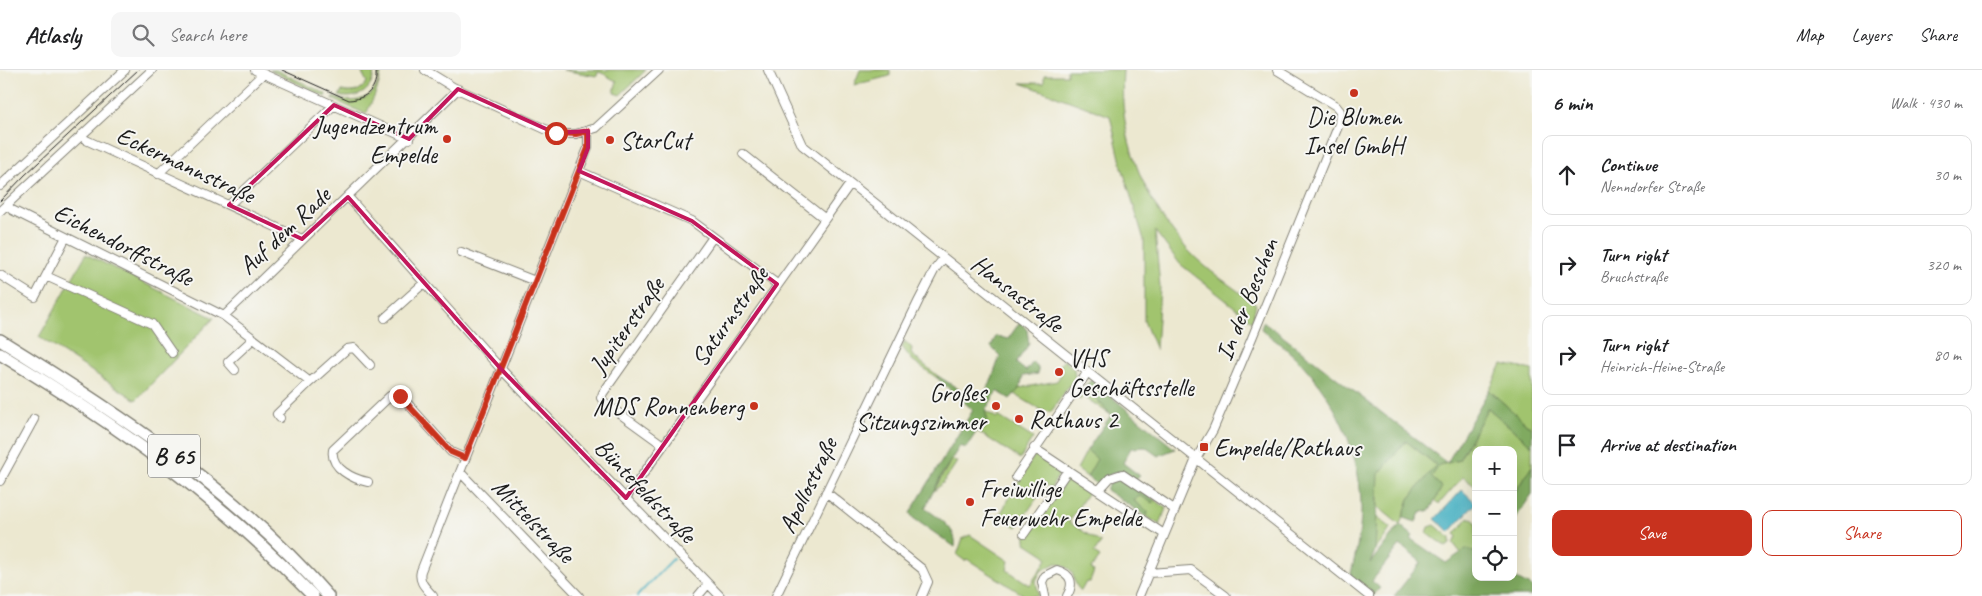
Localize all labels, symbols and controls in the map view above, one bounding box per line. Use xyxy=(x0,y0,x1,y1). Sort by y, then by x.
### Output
search box xyxy=(111,12,461,57)
text: Atlasly xyxy=(25,20,81,50)
icon: search xyxy=(129,21,157,49)
text: Search here xyxy=(169,23,246,47)
text: Map xyxy=(1796,24,1824,46)
text: Layers xyxy=(1852,24,1891,46)
text: Share xyxy=(1919,24,1957,46)
marker: Die Blumen Insel GmbH xyxy=(1348,87,1360,99)
text: 6 min xyxy=(1552,90,1593,116)
text: Walk · 430 m xyxy=(1890,93,1962,113)
place label: Die Blumen Insel GmbH xyxy=(1304,101,1408,162)
place label: Jugendzentrum Empelde xyxy=(312,110,439,171)
street label: Eckermannstraße xyxy=(111,119,262,212)
route start xyxy=(545,122,568,145)
place label: StarCut xyxy=(620,125,694,157)
marker: Jugendzentrum Empelde xyxy=(441,133,453,145)
marker: StarCut xyxy=(604,134,616,146)
text: Continue xyxy=(1600,153,1657,177)
icon: ahead xyxy=(1553,161,1581,189)
text: 30 m xyxy=(1934,165,1961,185)
text: Nenndorfer Straße xyxy=(1600,177,1704,197)
street label: Auf dem Rade xyxy=(232,179,339,281)
street label: Eichendorffstraße xyxy=(48,196,200,295)
street label: In der Beschen xyxy=(1208,233,1286,365)
text: Turn right xyxy=(1600,243,1667,267)
street label: Hansastraße xyxy=(965,248,1072,341)
icon: right xyxy=(1553,251,1581,279)
text: 320 m xyxy=(1927,255,1961,275)
street label: Saturnstraße xyxy=(684,259,777,373)
text: Bruchstraße xyxy=(1600,267,1667,287)
street label: Jupiterstraße xyxy=(581,270,673,381)
text: Turn right xyxy=(1600,333,1667,357)
icon: right xyxy=(1553,341,1581,369)
place label: VHS Geschäftsstelle xyxy=(1069,343,1196,404)
text: 80 m xyxy=(1934,345,1961,365)
text: Heinrich-Heine-Straße xyxy=(1600,357,1724,377)
marker: VHS Geschäftsstelle xyxy=(1053,366,1065,378)
place label: Großes Sitzungszimmer xyxy=(856,377,988,438)
route end xyxy=(389,385,412,408)
place label: MDS Ronnenberg xyxy=(593,391,746,423)
marker: MDS Ronnenberg xyxy=(748,400,760,412)
marker: Großes Sitzungszimmer xyxy=(990,400,1002,412)
place label: Rathaus 2 xyxy=(1029,404,1120,436)
marker: Rathaus 2 xyxy=(1013,413,1025,425)
street label: Apollostraße xyxy=(771,431,846,538)
icon: arrive xyxy=(1553,431,1581,459)
street label: Büntefeldstraße xyxy=(587,432,704,551)
place label: Empelde/Rathaus xyxy=(1214,432,1363,464)
text: Arrive at destination xyxy=(1600,433,1736,457)
road number: B 65 xyxy=(148,434,200,478)
marker: Empelde/Rathaus xyxy=(1198,441,1210,453)
map controls xyxy=(1472,446,1517,581)
button: + xyxy=(1472,446,1517,491)
street label: Mittelstraße xyxy=(485,471,583,571)
place label: Freiwillige Feuerwehr Empelde xyxy=(980,473,1143,534)
button: − xyxy=(1472,491,1517,536)
marker: Freiwillige Feuerwehr Empelde xyxy=(964,496,976,508)
button: Save xyxy=(1552,510,1752,556)
button: Share xyxy=(1762,510,1962,556)
button: locate xyxy=(1472,536,1517,581)

